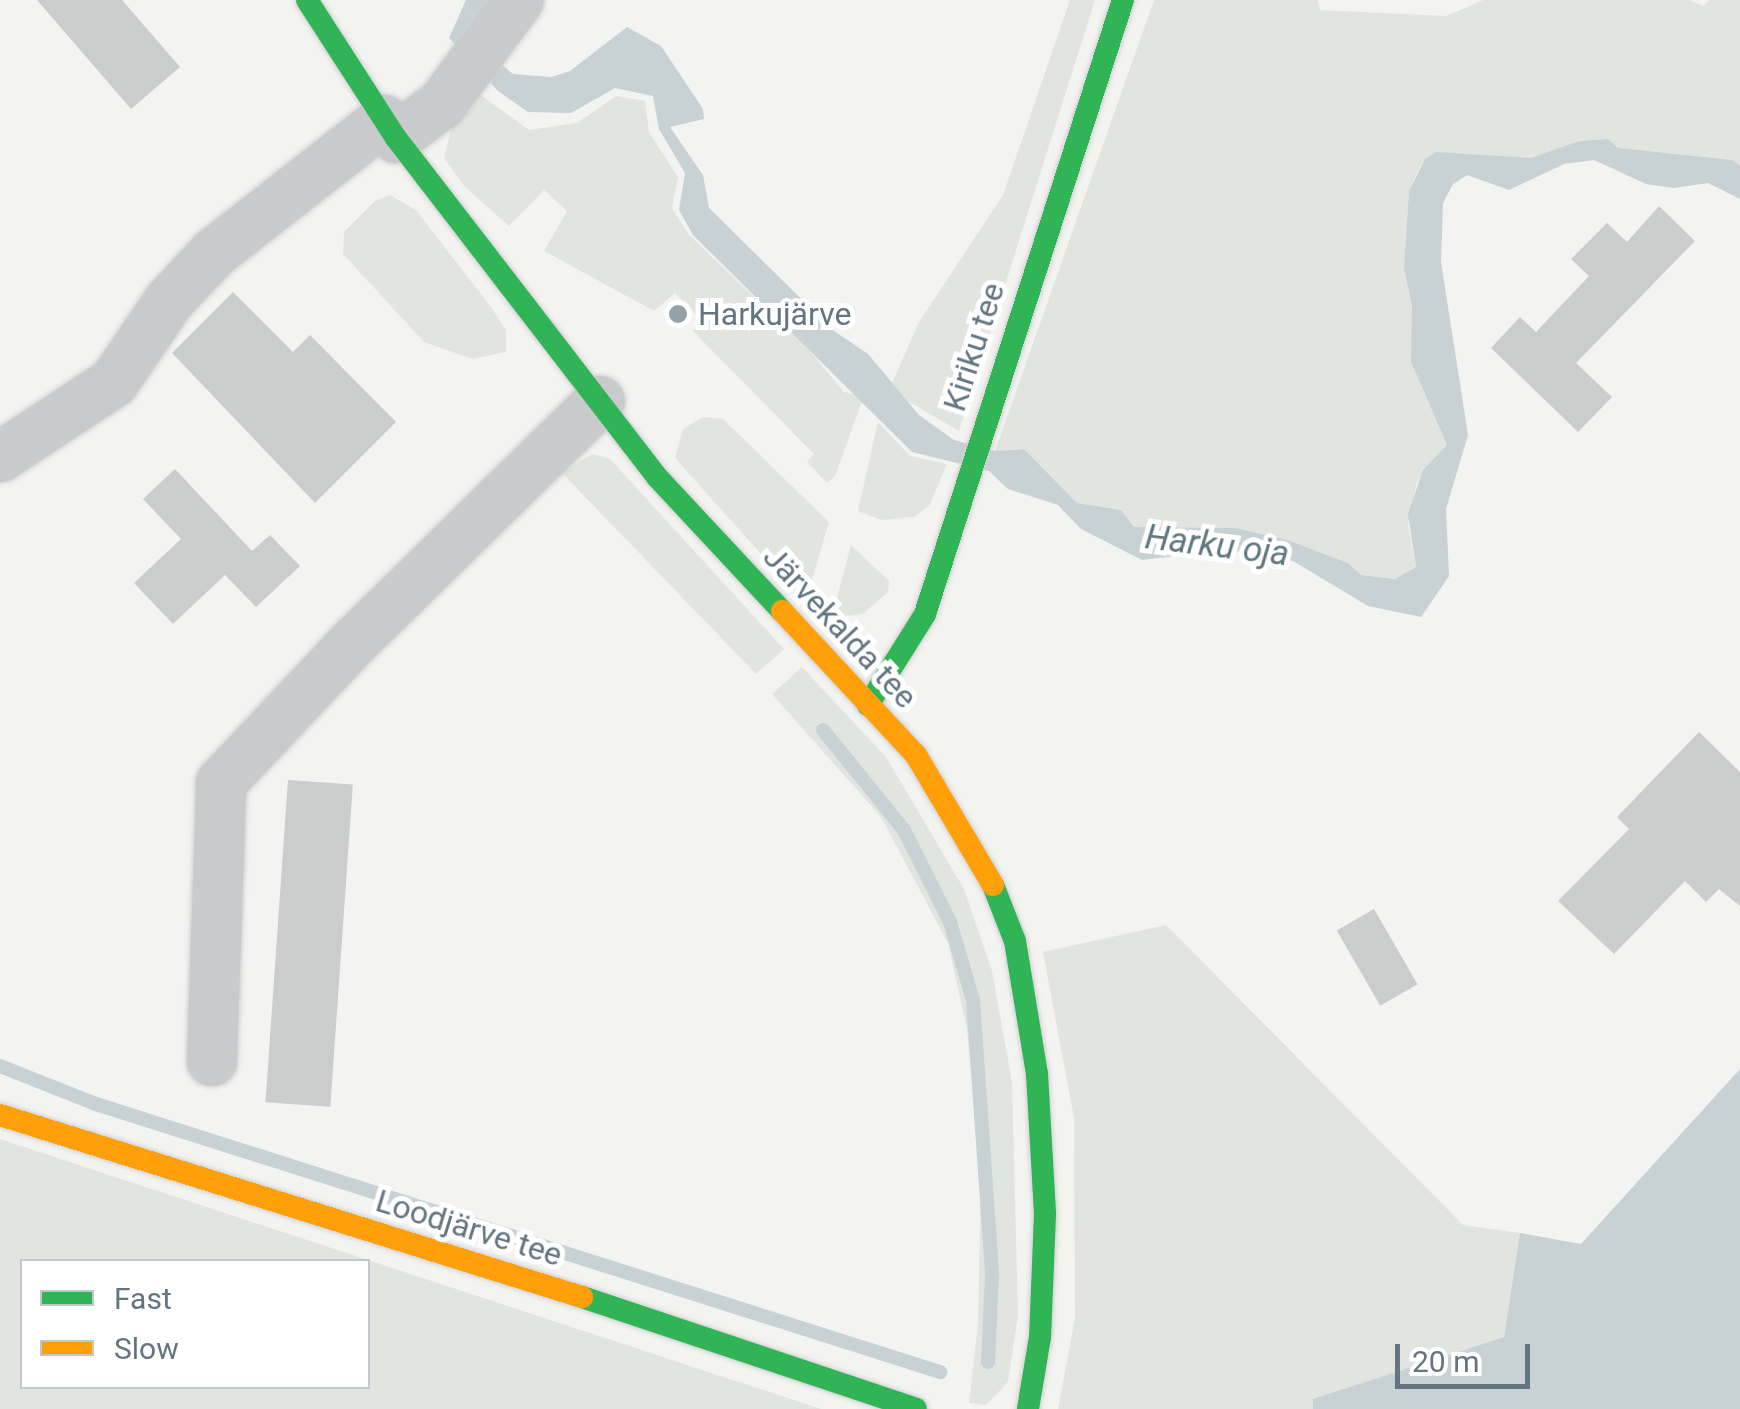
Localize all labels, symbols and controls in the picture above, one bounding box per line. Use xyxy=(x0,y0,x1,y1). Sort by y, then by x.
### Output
street label: Kiriku tee xyxy=(935,278,1013,416)
place label: Harkujärve xyxy=(698,295,851,333)
marker: Harkujärve xyxy=(667,303,689,325)
water label: Harku oja xyxy=(1143,516,1291,576)
street label: Järvekalda tee xyxy=(755,538,925,716)
street label: Loodjärve tee xyxy=(371,1181,567,1275)
legend xyxy=(20,1259,370,1389)
text: Fast xyxy=(114,1281,172,1316)
scale bar xyxy=(1400,1324,1535,1386)
text: Slow xyxy=(114,1331,179,1366)
text: 20 m xyxy=(1412,1344,1479,1379)

